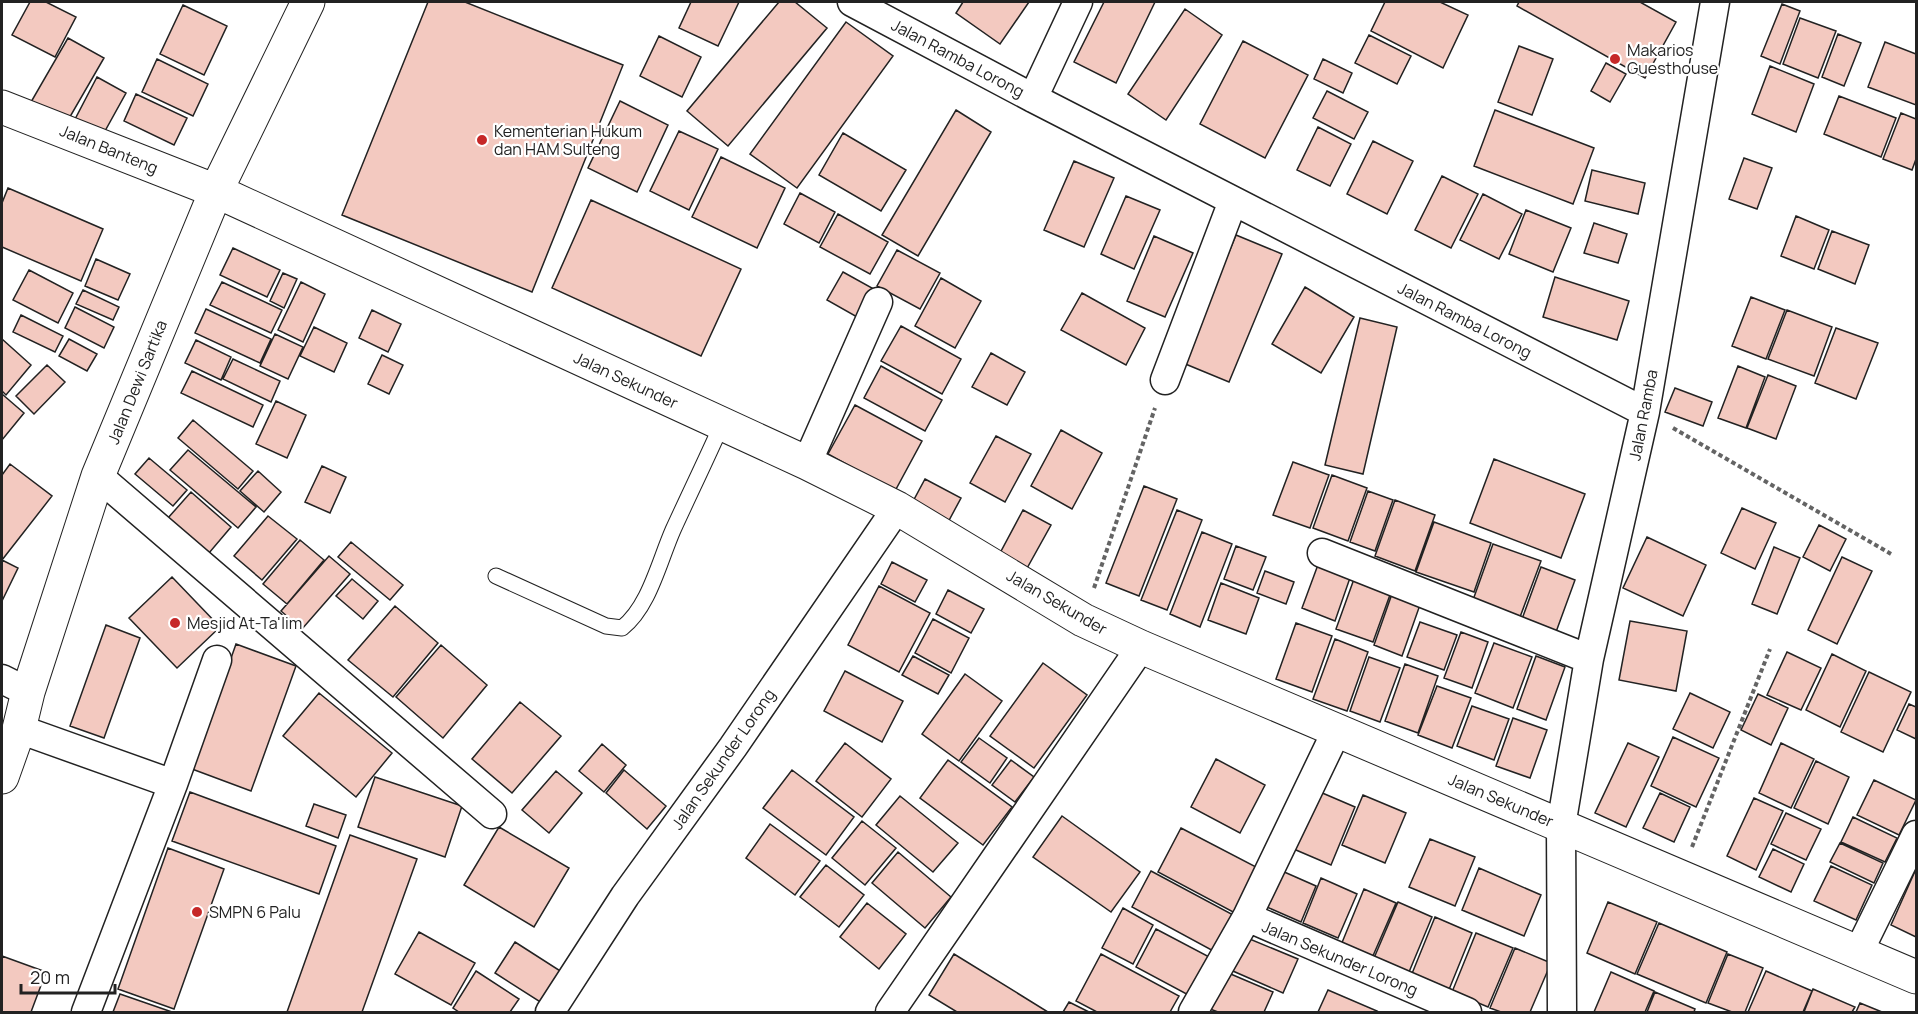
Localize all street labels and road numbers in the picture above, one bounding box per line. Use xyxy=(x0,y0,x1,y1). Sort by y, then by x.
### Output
street label: Jalan Ramba Lorong xyxy=(888,14,1028,102)
street label: Jalan Banteng xyxy=(57,119,161,179)
street label: Jalan Ramba Lorong xyxy=(1394,277,1536,363)
street label: Jalan Dewi Sartika xyxy=(102,317,172,447)
street label: Jalan Sekunder xyxy=(570,346,682,414)
street label: Jalan Ramba xyxy=(1623,367,1663,463)
street label: Jalan Sekunder xyxy=(1003,564,1111,640)
street label: Jalan Sekunder Lorong xyxy=(666,684,780,834)
street label: Jalan Sekunder xyxy=(1445,768,1557,832)
street label: Jalan Sekunder Lorong xyxy=(1259,915,1421,1001)

